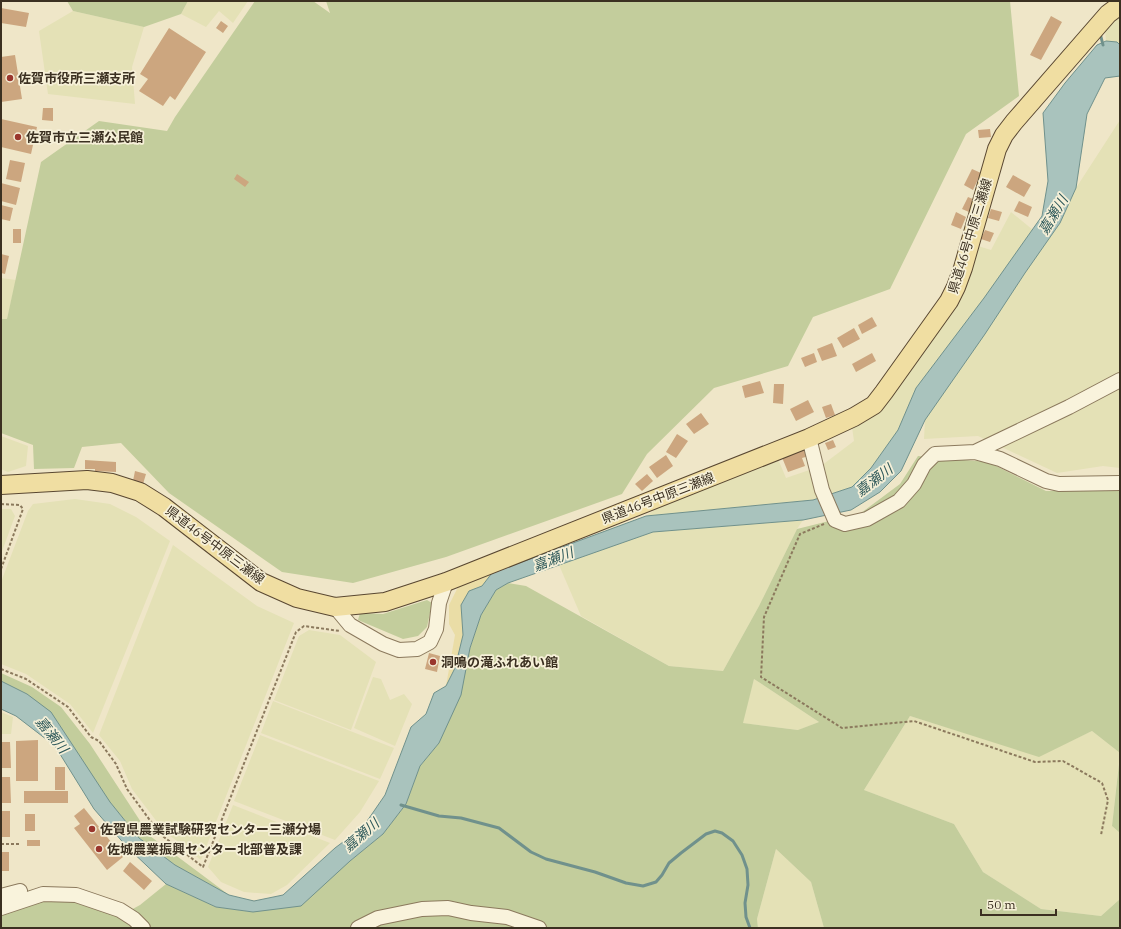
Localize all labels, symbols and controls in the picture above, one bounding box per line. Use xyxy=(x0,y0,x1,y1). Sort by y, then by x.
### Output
place label: 佐賀市役所三瀬支所 xyxy=(18,70,135,87)
marker: 佐賀市役所三瀬支所 xyxy=(5,73,15,83)
place label: 佐賀市立三瀬公民館 xyxy=(26,129,143,146)
marker: 佐賀市立三瀬公民館 xyxy=(13,132,23,142)
street label: 県道46号中原三瀬線 xyxy=(944,176,996,296)
water label: 嘉瀬川 xyxy=(1034,191,1073,238)
water label: 嘉瀬川 xyxy=(852,459,898,500)
street label: 県道46号中原三瀬線 xyxy=(599,469,717,527)
street label: 県道46号中原三瀬線 xyxy=(162,502,268,588)
water label: 嘉瀬川 xyxy=(530,542,578,575)
place label: 洞鳴の滝ふれあい館 xyxy=(441,654,558,671)
marker: 洞鳴の滝ふれあい館 xyxy=(428,657,438,667)
water label: 嘉瀬川 xyxy=(32,713,73,759)
water label: 嘉瀬川 xyxy=(339,813,384,856)
place label: 佐賀県農業試験研究センター三瀬分場 xyxy=(100,821,321,838)
marker: 佐賀県農業試験研究センター三瀬分場 xyxy=(87,824,97,834)
place label: 佐城農業振興センター北部普及課 xyxy=(107,841,302,858)
marker: 佐城農業振興センター北部普及課 xyxy=(94,844,104,854)
scale bar xyxy=(981,891,1056,917)
text: 50 m xyxy=(987,897,1016,912)

